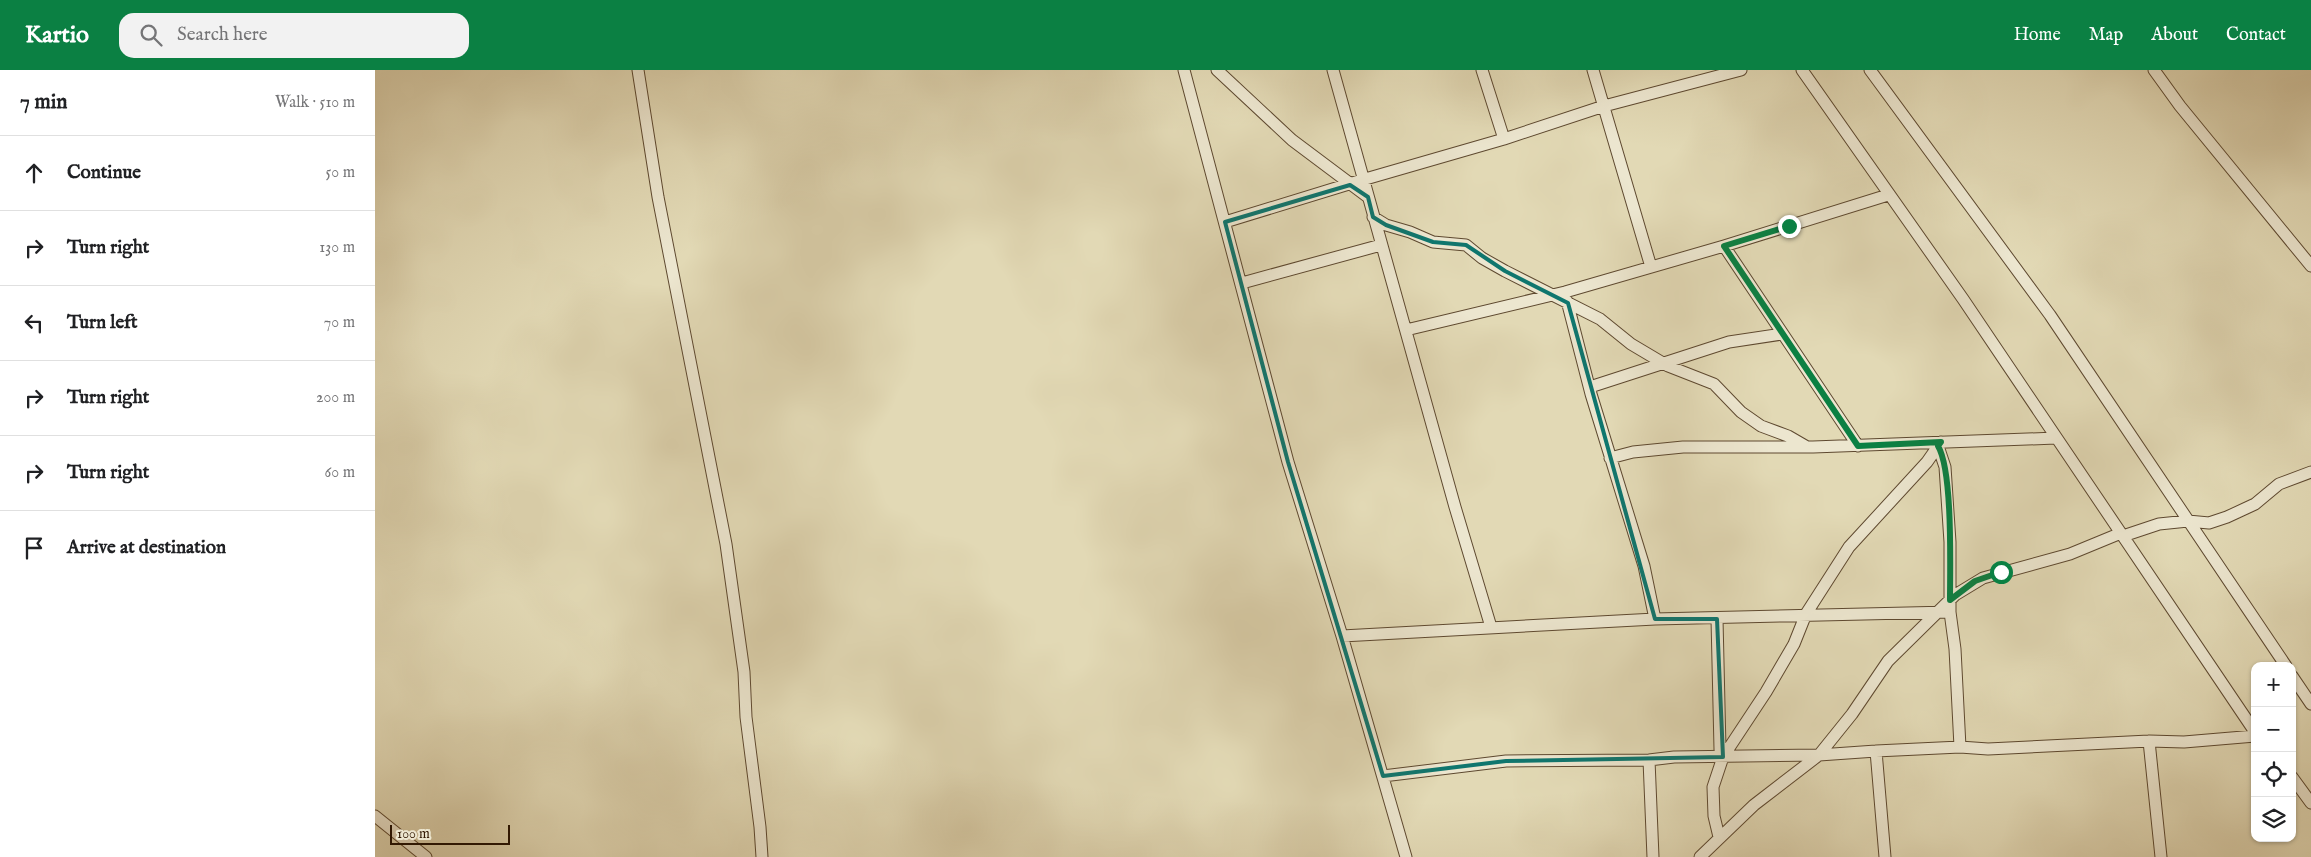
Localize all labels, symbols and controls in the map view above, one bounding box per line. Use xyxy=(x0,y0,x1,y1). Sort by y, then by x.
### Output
search box xyxy=(119,13,469,58)
text: Kartio xyxy=(25,20,89,51)
icon: search xyxy=(137,21,165,49)
text: Search here xyxy=(177,23,268,47)
text: Home xyxy=(2014,24,2061,47)
text: Map xyxy=(2089,24,2123,47)
text: About xyxy=(2151,24,2198,47)
text: Contact xyxy=(2226,24,2286,47)
text: 7 min xyxy=(20,89,67,116)
text: Walk · 510 m xyxy=(275,93,355,113)
icon: ahead xyxy=(20,159,48,187)
text: Continue xyxy=(67,161,141,185)
text: 50 m xyxy=(326,163,355,183)
route end xyxy=(1778,215,1801,238)
icon: right xyxy=(20,234,48,262)
text: Turn right xyxy=(67,236,149,260)
text: 130 m xyxy=(319,238,355,258)
icon: left xyxy=(20,309,48,337)
text: Turn left xyxy=(67,311,138,335)
text: 70 m xyxy=(324,313,355,333)
icon: right xyxy=(20,384,48,412)
text: Turn right xyxy=(67,386,149,410)
text: 200 m xyxy=(316,388,355,408)
icon: right xyxy=(20,459,48,487)
text: Turn right xyxy=(67,461,149,485)
text: 60 m xyxy=(325,463,355,483)
icon: arrive xyxy=(20,534,48,562)
text: Arrive at destination xyxy=(67,536,226,560)
route start xyxy=(1990,561,2013,584)
map controls xyxy=(2251,662,2296,842)
button: + xyxy=(2251,662,2296,707)
button: − xyxy=(2251,707,2296,752)
button: locate xyxy=(2251,752,2296,797)
button: layers xyxy=(2251,797,2296,842)
scale bar xyxy=(390,822,510,845)
text: 100 m xyxy=(397,825,430,843)

